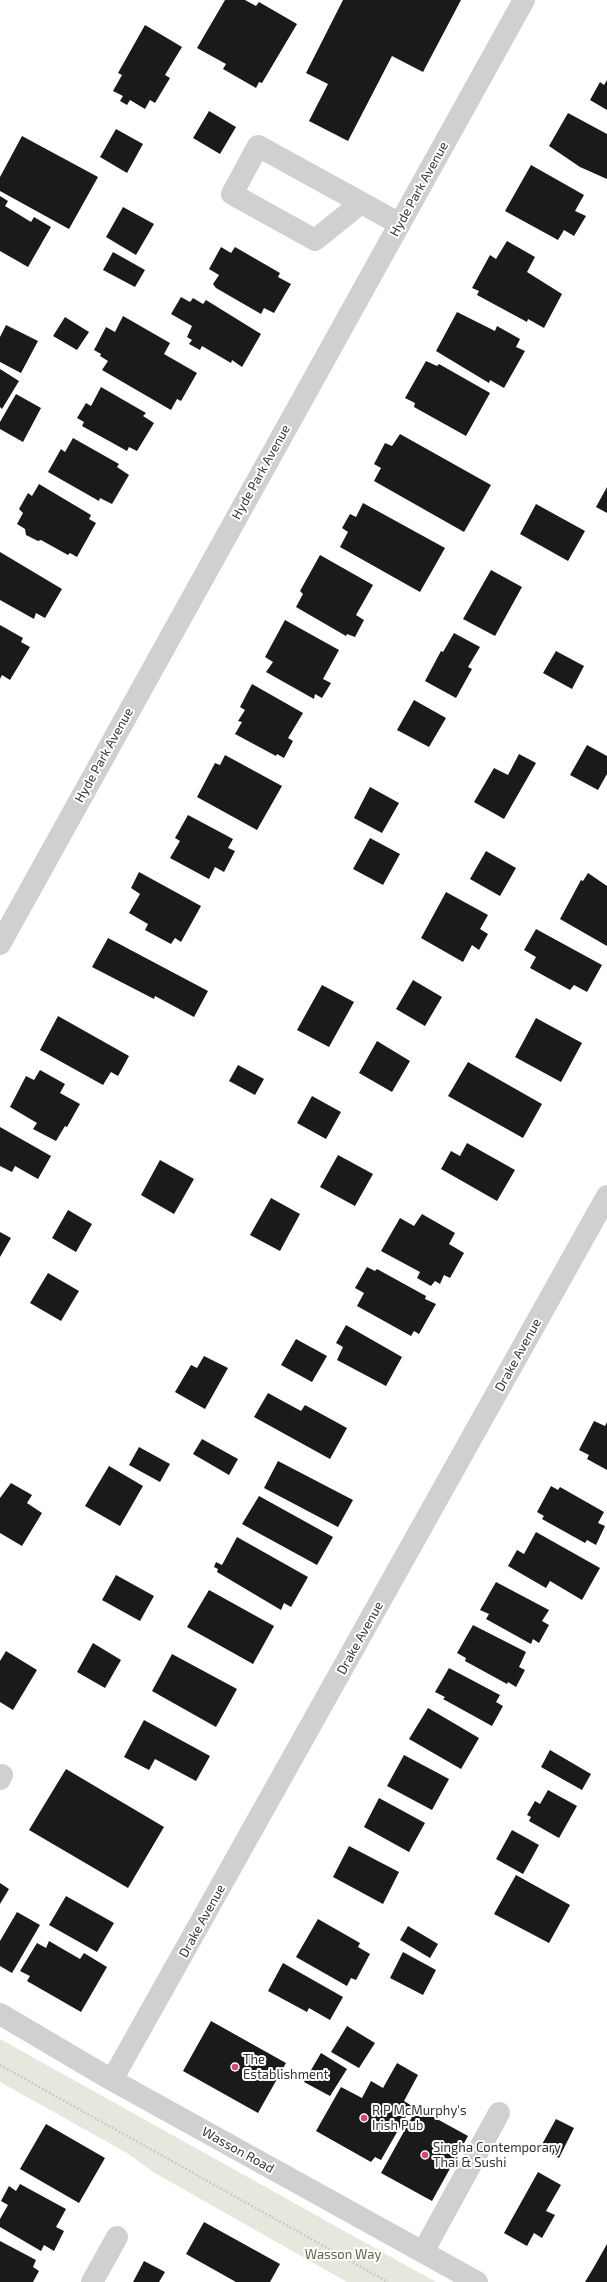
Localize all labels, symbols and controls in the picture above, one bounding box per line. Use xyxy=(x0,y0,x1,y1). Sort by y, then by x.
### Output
street label: Hyde Park Avenue xyxy=(387,139,451,239)
street label: Hyde Park Avenue xyxy=(229,422,293,522)
street label: Hyde Park Avenue xyxy=(72,705,136,805)
street label: Drake Avenue xyxy=(492,1316,544,1394)
street label: Drake Avenue xyxy=(334,1599,386,1677)
street label: Drake Avenue xyxy=(176,1882,228,1960)
place label: The Establishment xyxy=(243,2052,329,2083)
marker: The Establishment xyxy=(230,2062,240,2072)
place label: R P McMurphy's Irish Pub xyxy=(372,2103,467,2134)
marker: R P McMurphy's Irish Pub xyxy=(359,2113,369,2123)
street label: Wasson Road xyxy=(199,2124,277,2176)
place label: Singha Contemporary Thai & Sushi xyxy=(433,2140,561,2171)
marker: Singha Contemporary Thai & Sushi xyxy=(420,2150,430,2160)
park label: Wasson Way xyxy=(305,2247,381,2263)

